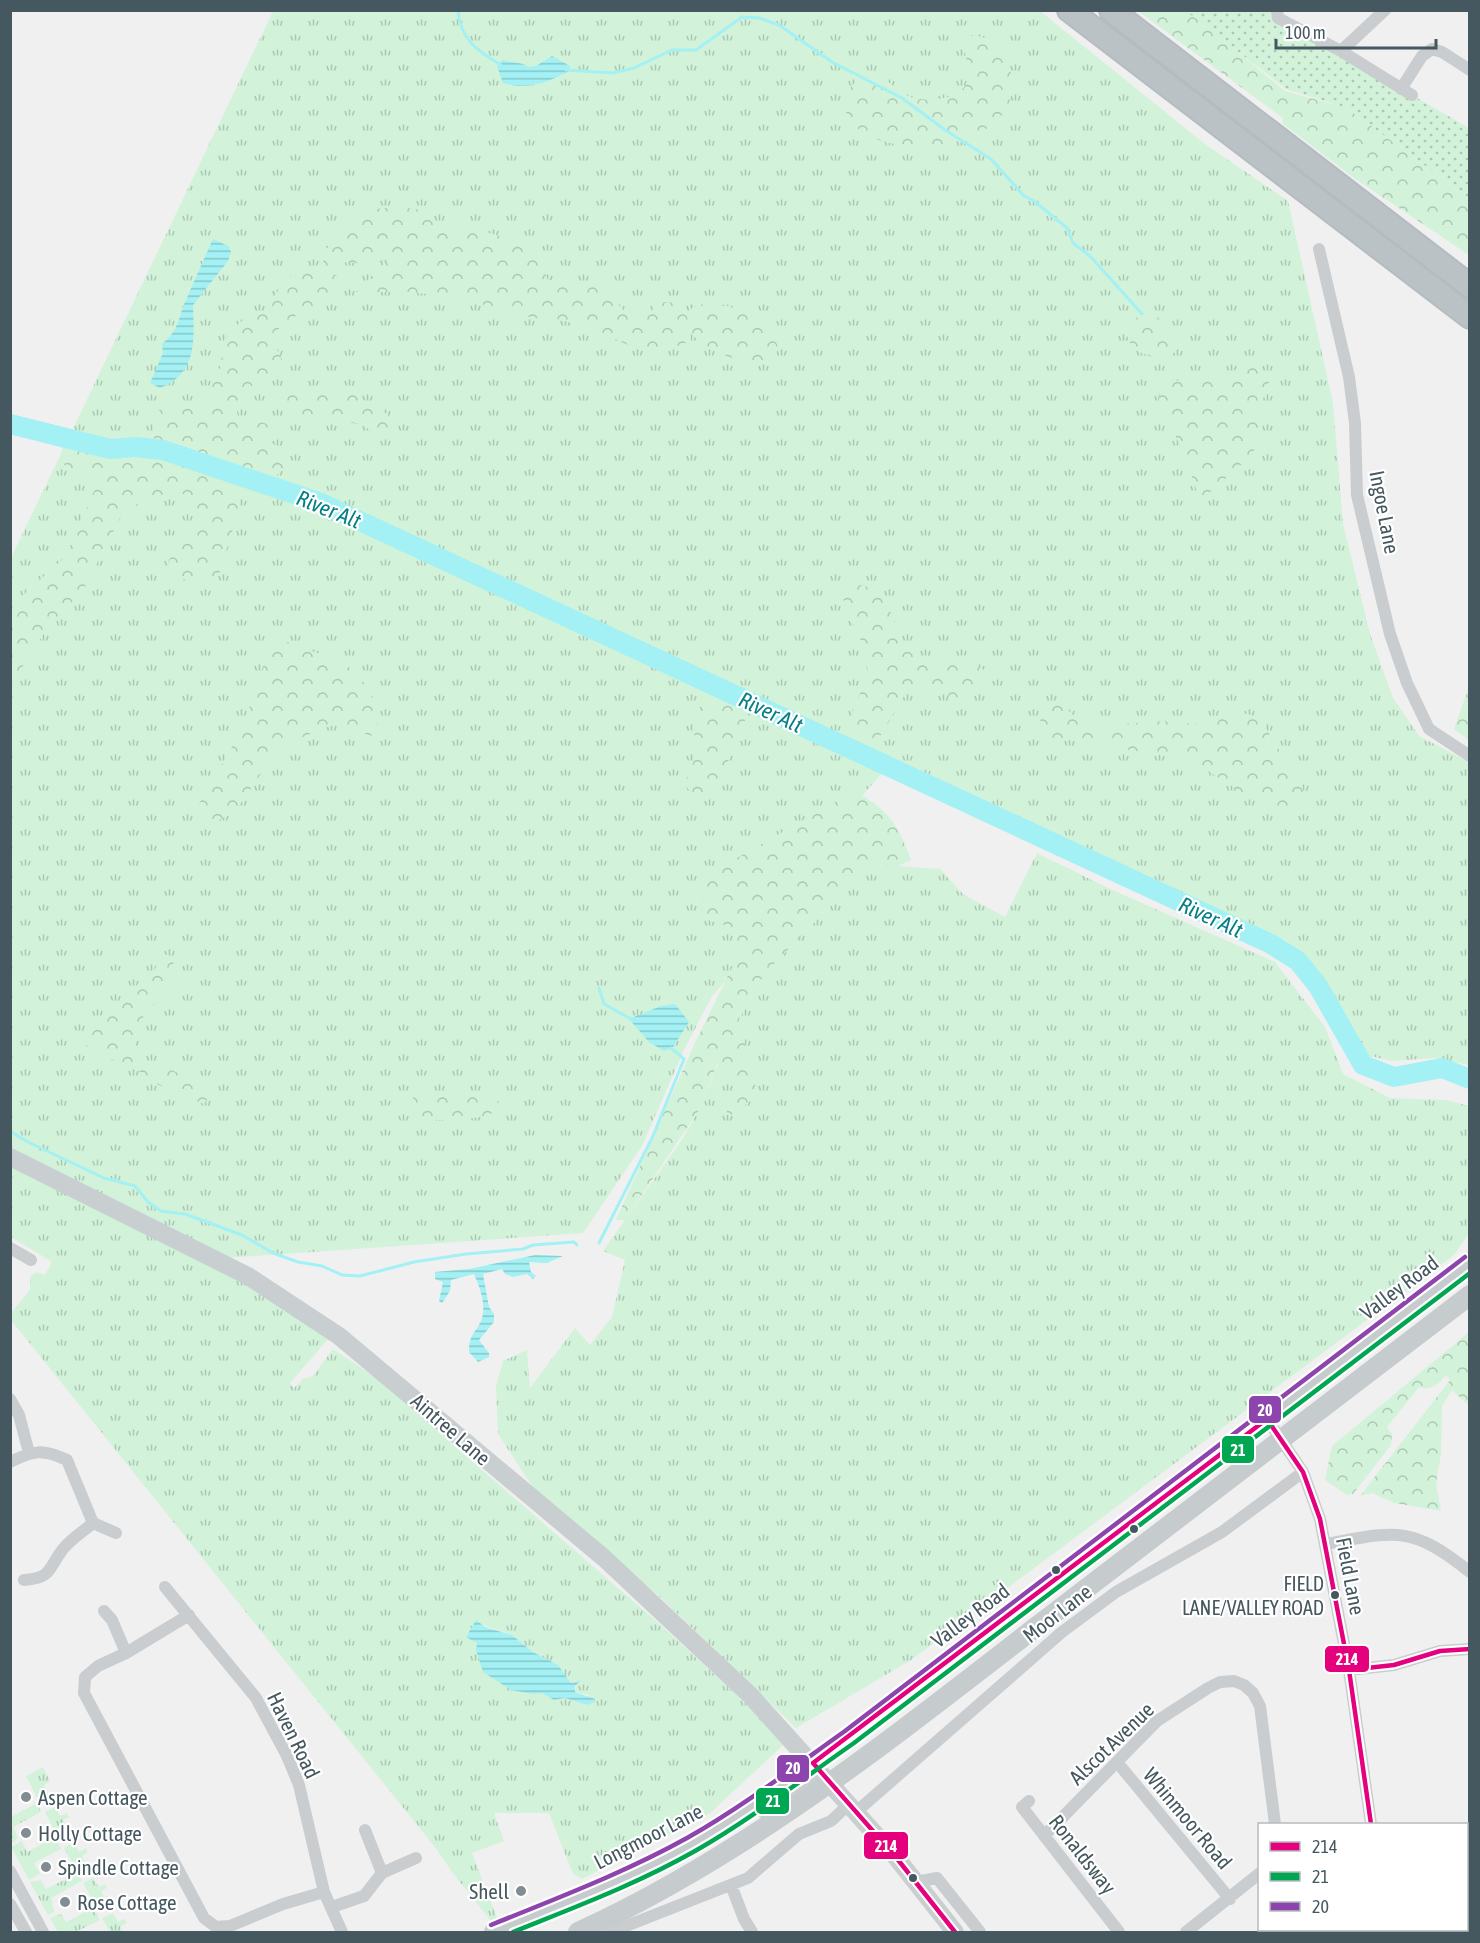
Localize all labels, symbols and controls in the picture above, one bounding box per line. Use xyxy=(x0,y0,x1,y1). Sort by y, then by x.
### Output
scale bar xyxy=(1276,12,1436,50)
text: 100 m xyxy=(1285,22,1326,43)
street label: Ingoe Lane xyxy=(1365,468,1405,556)
water label: River Alt xyxy=(293,484,366,534)
water label: River Alt xyxy=(735,686,808,738)
water label: River Alt xyxy=(1175,891,1248,943)
street label: Valley Road xyxy=(1355,1250,1443,1324)
street label: Aintree Lane xyxy=(407,1388,495,1470)
line badge: 20 xyxy=(1248,1395,1282,1424)
text: 20 xyxy=(1257,1401,1273,1419)
line badge: 21 xyxy=(1221,1435,1255,1464)
text: 21 xyxy=(1230,1441,1246,1459)
unlabelled marker xyxy=(1128,1523,1140,1535)
street label: Field Lane xyxy=(1332,1535,1370,1617)
unlabelled marker xyxy=(1050,1564,1062,1576)
place label: FIELD LANE/VALLEY ROAD xyxy=(1182,1572,1324,1619)
street label: Valley Road xyxy=(926,1578,1014,1652)
street label: Moor Lane xyxy=(1018,1579,1096,1647)
marker: FIELD LANE/VALLEY ROAD xyxy=(1329,1589,1341,1601)
line badge: 214 xyxy=(1324,1645,1370,1673)
text: 214 xyxy=(1336,1650,1359,1668)
street label: Haven Road xyxy=(263,1688,325,1782)
street label: Alscot Avenue xyxy=(1064,1697,1158,1789)
line badge: 20 xyxy=(776,1754,810,1783)
text: 20 xyxy=(785,1759,801,1777)
street label: Whinmoor Road xyxy=(1139,1763,1237,1873)
place label: Aspen Cottage xyxy=(38,1785,148,1809)
line badge: 21 xyxy=(755,1787,790,1815)
marker: Aspen Cottage xyxy=(19,1790,33,1804)
text: 21 xyxy=(765,1792,781,1810)
street label: Longmoor Lane xyxy=(590,1798,706,1874)
street label: Ronaldsway xyxy=(1045,1810,1122,1899)
place label: Holly Cottage xyxy=(38,1821,142,1845)
legend xyxy=(1258,1823,1468,1931)
marker: Holly Cottage xyxy=(19,1826,33,1840)
line badge: 214 xyxy=(863,1831,909,1860)
text: 214 xyxy=(1312,1836,1337,1857)
text: 214 xyxy=(875,1837,898,1855)
place label: Spindle Cottage xyxy=(58,1855,179,1879)
marker: Spindle Cottage xyxy=(39,1860,53,1874)
text: 21 xyxy=(1312,1866,1329,1887)
unlabelled marker xyxy=(907,1872,919,1884)
place label: Shell xyxy=(469,1879,509,1903)
marker: Shell xyxy=(514,1884,528,1898)
place label: Rose Cottage xyxy=(77,1890,177,1914)
marker: Rose Cottage xyxy=(58,1895,72,1909)
text: 20 xyxy=(1312,1896,1329,1917)

